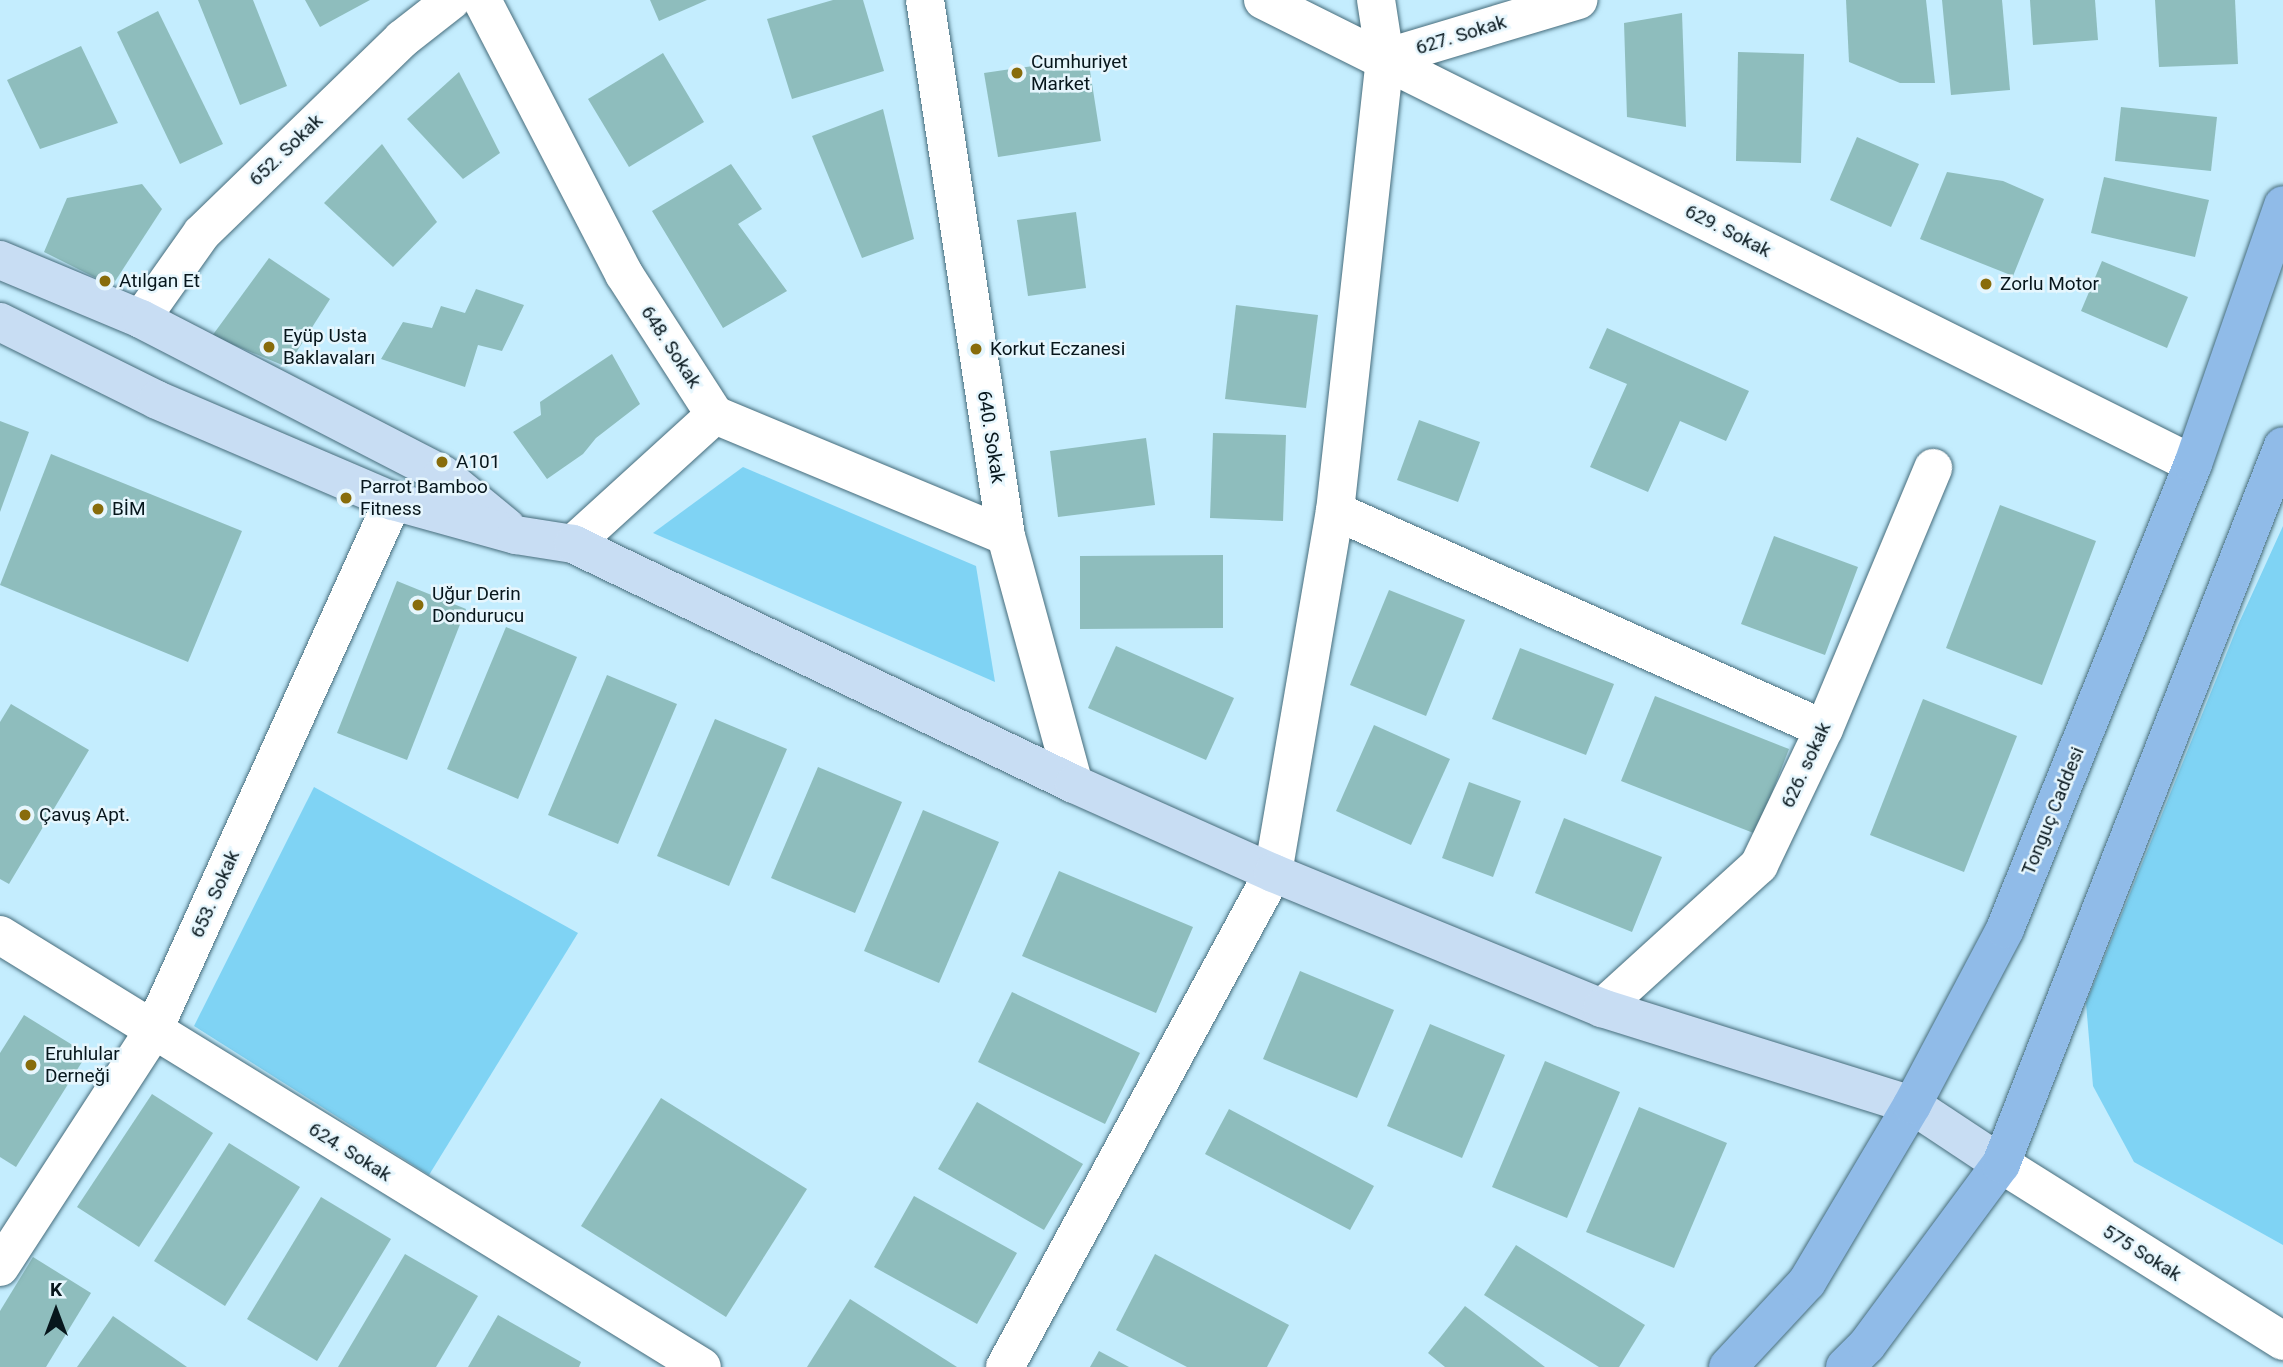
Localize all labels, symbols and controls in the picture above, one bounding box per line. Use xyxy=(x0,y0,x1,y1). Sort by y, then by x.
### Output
street label: 627. Sokak xyxy=(1413,10,1509,60)
place label: Cumhuriyet Market xyxy=(1031,51,1128,95)
marker: Cumhuriyet Market xyxy=(1009,65,1025,81)
street label: 652. Sokak xyxy=(244,109,328,191)
street label: 629. Sokak xyxy=(1681,200,1775,262)
place label: Atılgan Et xyxy=(119,270,200,292)
marker: Atılgan Et xyxy=(97,273,113,289)
place label: Zorlu Motor xyxy=(2000,273,2099,295)
marker: Zorlu Motor xyxy=(1978,276,1994,292)
street label: 648. Sokak xyxy=(636,302,706,392)
place label: Eyüp Usta Baklavaları xyxy=(283,325,375,369)
place label: Korkut Eczanesi xyxy=(990,338,1125,360)
marker: Eyüp Usta Baklavaları xyxy=(261,339,277,355)
marker: Korkut Eczanesi xyxy=(968,341,984,357)
street label: 640. Sokak xyxy=(972,389,1010,485)
place label: A101 xyxy=(456,451,500,473)
marker: A101 xyxy=(434,454,450,470)
place label: Parrot Bamboo Fitness xyxy=(360,476,488,520)
marker: Parrot Bamboo Fitness xyxy=(338,490,354,506)
place label: BİM xyxy=(112,498,146,520)
marker: BİM xyxy=(90,501,106,517)
place label: Uğur Derin Dondurucu xyxy=(432,583,524,627)
marker: Uğur Derin Dondurucu xyxy=(410,597,426,613)
street label: 626. sokak xyxy=(1776,718,1836,812)
street label: Tonguç Caddesi xyxy=(2017,744,2089,878)
place label: Çavuş Apt. xyxy=(39,804,130,826)
marker: Çavuş Apt. xyxy=(17,807,33,823)
street label: 653. Sokak xyxy=(186,847,244,941)
place label: Eruhlular Derneği xyxy=(45,1043,120,1087)
marker: Eruhlular Derneği xyxy=(23,1057,39,1073)
street label: 624. Sokak xyxy=(304,1118,396,1186)
street label: 575 Sokak xyxy=(2098,1220,2186,1286)
north arrow xyxy=(21,1276,91,1346)
text: K xyxy=(50,1278,62,1301)

